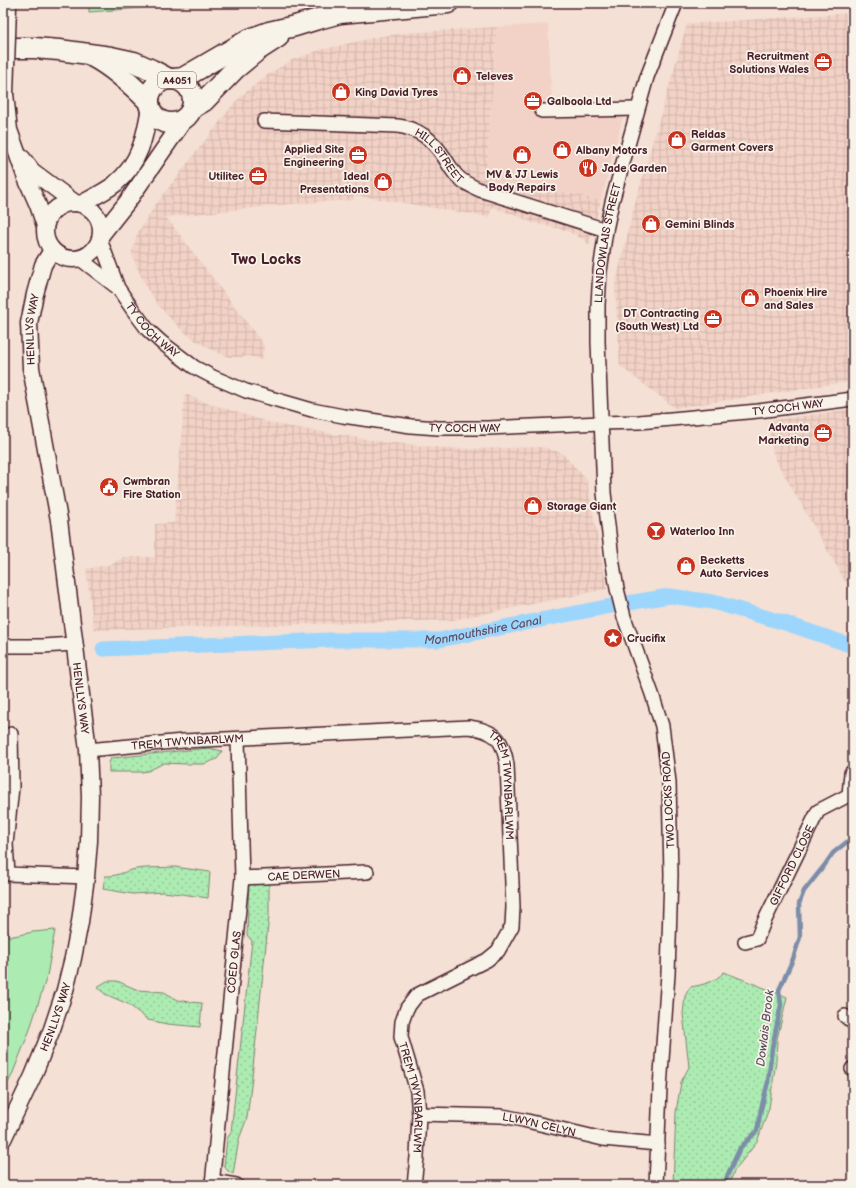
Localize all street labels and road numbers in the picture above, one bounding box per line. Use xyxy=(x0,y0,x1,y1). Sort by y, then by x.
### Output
road number: A4051 xyxy=(158,72,196,88)
street label: HILL STREET xyxy=(413,126,466,186)
street label: LLANDOWLAIS STREET xyxy=(592,181,624,303)
street label: HENLLYS WAY xyxy=(23,292,42,366)
street label: TY COCH WAY xyxy=(123,300,182,361)
street label: TY COCH WAY xyxy=(752,397,825,419)
street label: TY COCH WAY xyxy=(428,421,501,435)
street label: HENLLYS WAY xyxy=(70,661,91,735)
street label: TREM TWYNBARLWM xyxy=(486,728,516,840)
street label: TREM TWYNBARLWM xyxy=(131,732,244,753)
street label: TWO LOCKS ROAD xyxy=(659,751,678,849)
street label: GIFFORD CLOSE xyxy=(767,823,817,908)
street label: CAE DERWEN xyxy=(267,867,341,884)
street label: COED GLAS xyxy=(225,930,244,994)
street label: HENLLYS WAY xyxy=(38,981,74,1053)
street label: TREM TWYNBARLWM xyxy=(396,1041,425,1153)
street label: LLWYN CELYN xyxy=(501,1110,577,1139)

